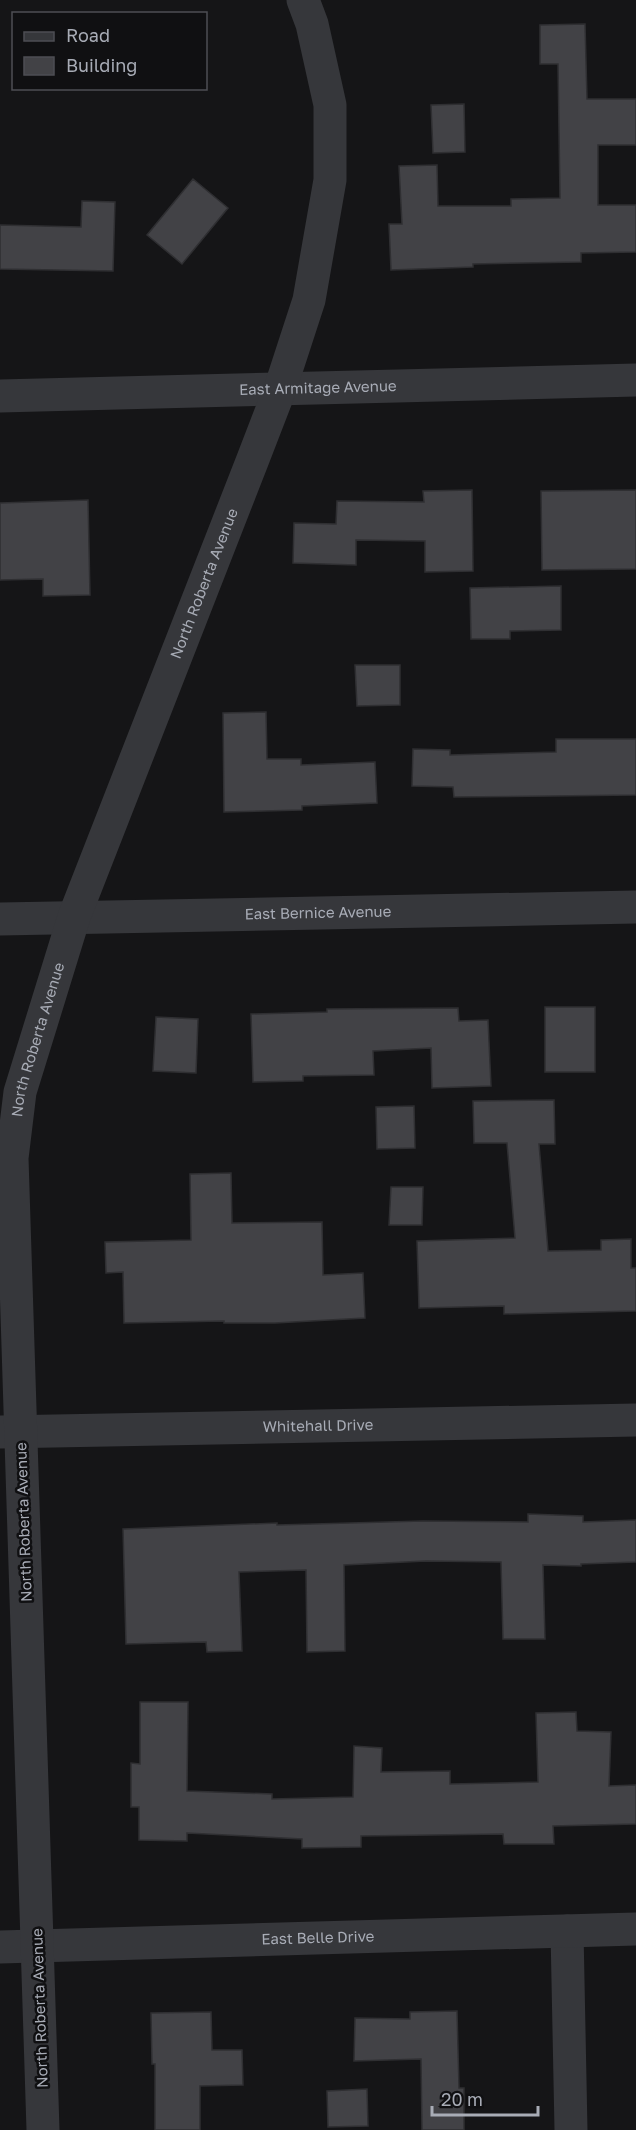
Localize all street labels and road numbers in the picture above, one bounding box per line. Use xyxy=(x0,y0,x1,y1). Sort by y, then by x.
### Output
street label: East Armitage Avenue xyxy=(239,376,397,398)
street label: North Roberta Avenue xyxy=(166,505,241,661)
street label: East Bernice Avenue xyxy=(244,902,392,922)
street label: North Roberta Avenue xyxy=(7,960,68,1118)
street label: Whitehall Drive xyxy=(262,1415,374,1435)
street label: North Roberta Avenue xyxy=(11,1442,35,1602)
street label: East Belle Drive xyxy=(261,1926,375,1948)
street label: North Roberta Avenue xyxy=(27,1928,51,2088)

